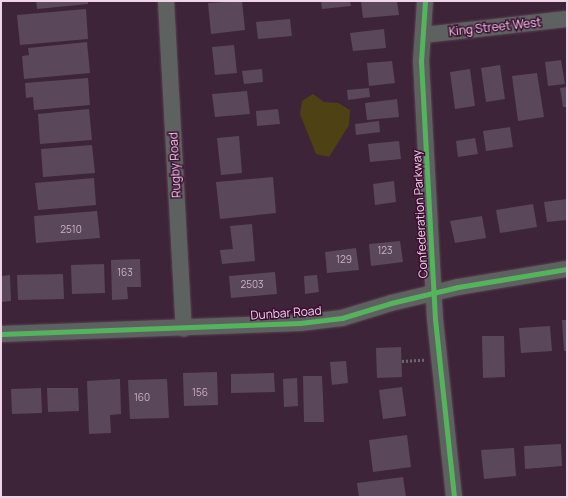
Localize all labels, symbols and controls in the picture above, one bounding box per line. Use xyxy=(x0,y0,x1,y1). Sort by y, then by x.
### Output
street label: King Street West xyxy=(448,15,542,39)
street label: Rugby Road xyxy=(166,132,184,198)
street label: Confederation Parkway xyxy=(409,150,431,278)
house number: 2510 xyxy=(60,224,82,236)
house number: 123 xyxy=(377,245,393,257)
house number: 129 xyxy=(336,254,352,266)
house number: 163 xyxy=(117,267,133,279)
house number: 2503 xyxy=(240,279,264,291)
street label: Dunbar Road xyxy=(250,303,322,323)
house number: 156 xyxy=(192,387,208,399)
house number: 160 xyxy=(134,392,150,404)

